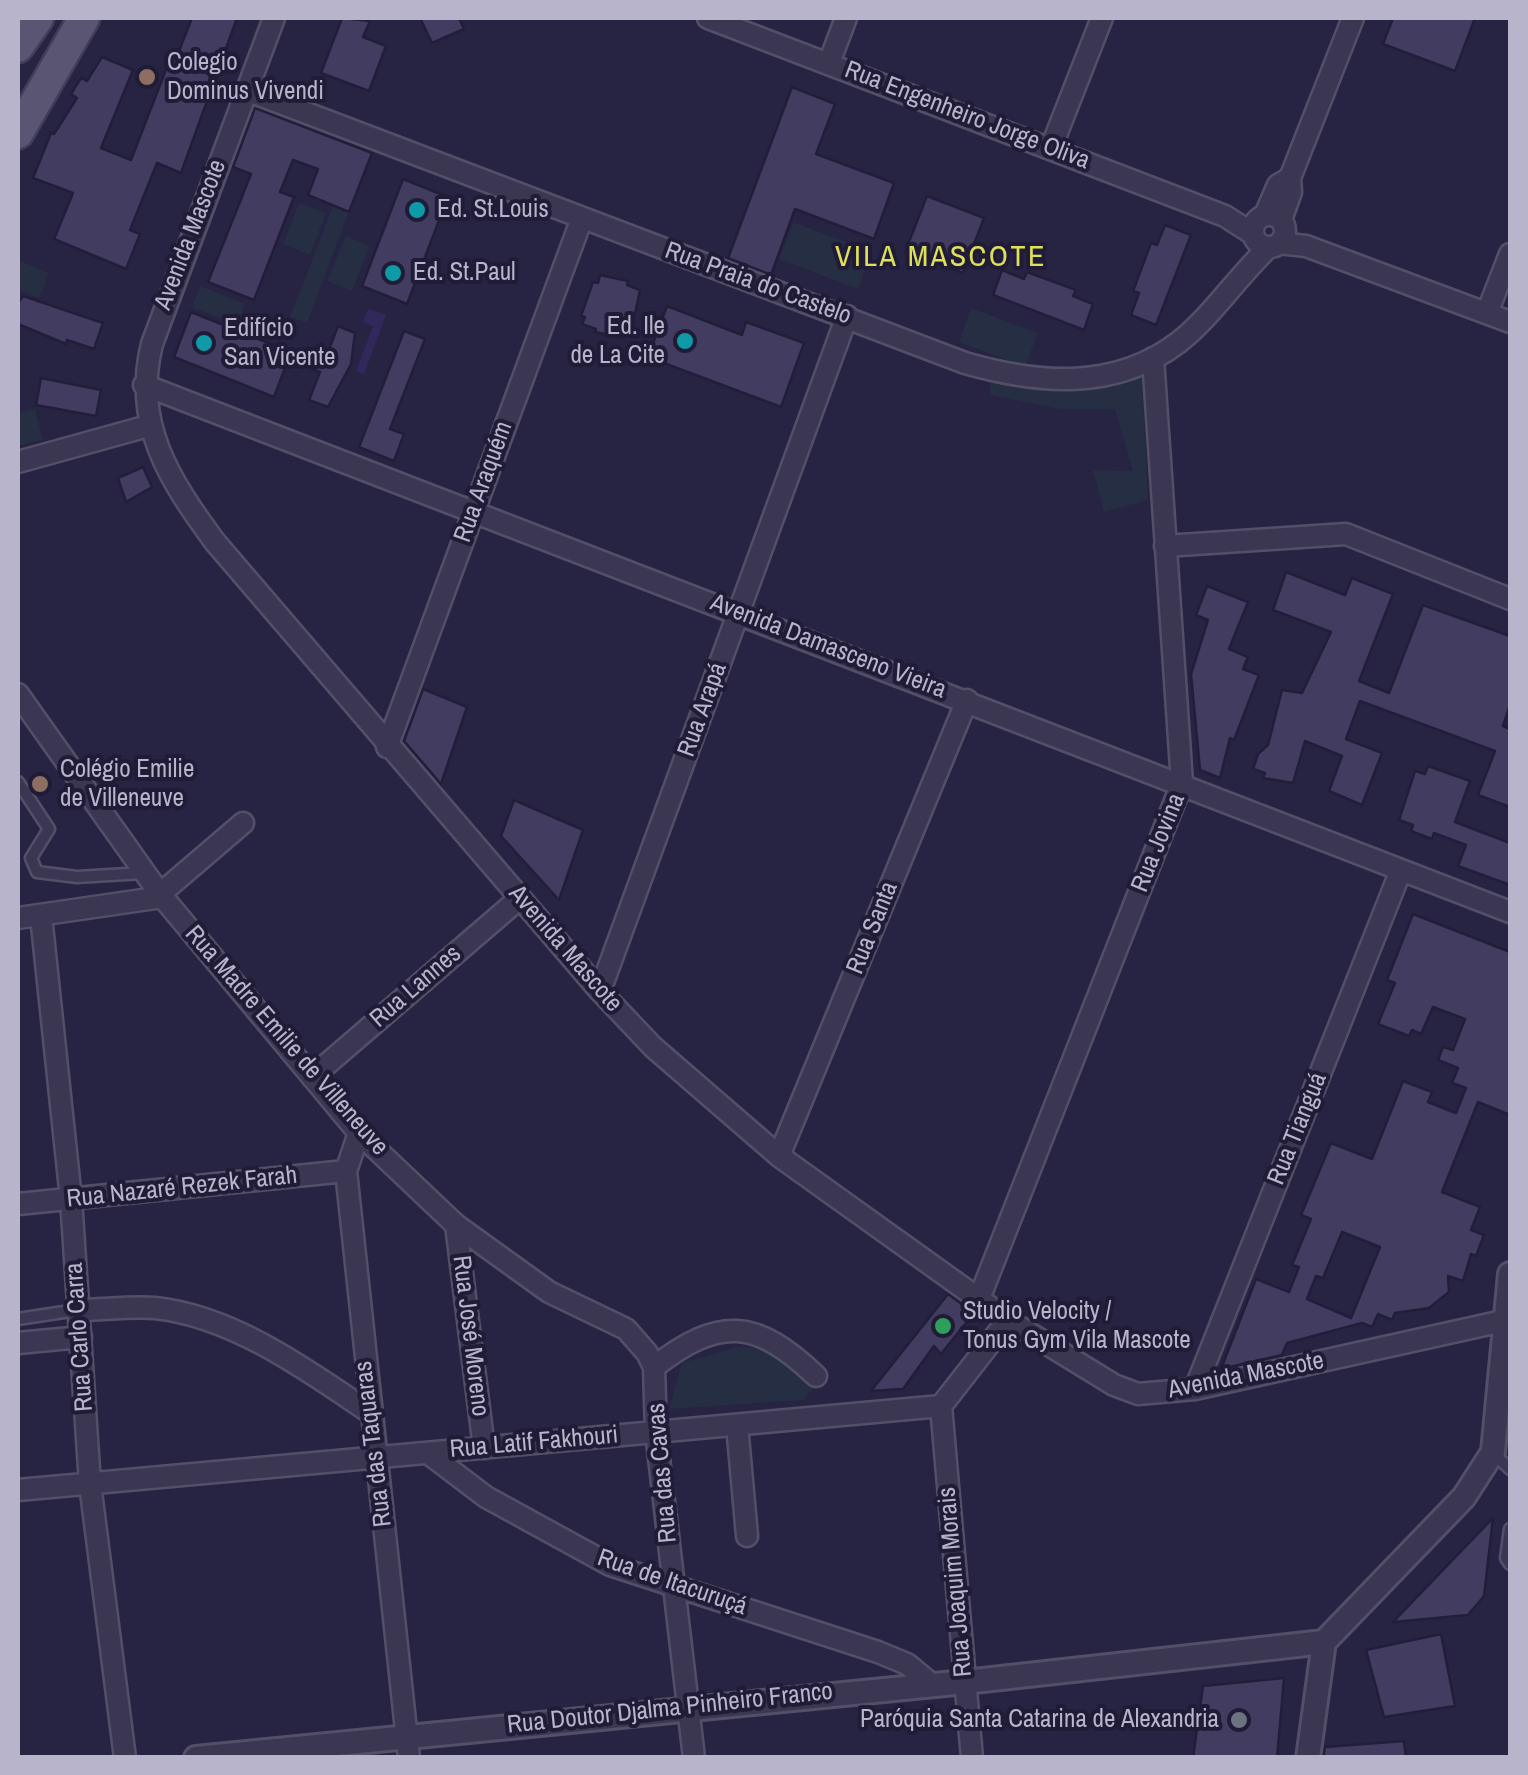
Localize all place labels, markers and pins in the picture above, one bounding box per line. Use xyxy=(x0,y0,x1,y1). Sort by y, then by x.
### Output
place label: Colegio Dominus Vivendi xyxy=(167,48,324,107)
marker: Colegio Dominus Vivendi xyxy=(136,66,158,88)
place label: Ed. St.Louis xyxy=(437,195,549,225)
marker: Ed. St.Louis xyxy=(406,199,428,221)
place label: Ed. St.Paul xyxy=(413,258,516,288)
marker: Ed. St.Paul xyxy=(382,262,404,284)
place label: Ed. Ile de La Cite xyxy=(570,312,665,371)
place label: Edifício San Vicente xyxy=(224,314,335,373)
marker: Ed. Ile de La Cite xyxy=(674,330,696,352)
marker: Edifício San Vicente xyxy=(193,332,215,354)
place label: Colégio Emilie de Villeneuve xyxy=(60,755,194,814)
marker: Colégio Emilie de Villeneuve xyxy=(29,773,51,795)
place label: Studio Velocity / Tonus Gym Vila Mascote xyxy=(963,1297,1191,1356)
marker: Studio Velocity / Tonus Gym Vila Mascote xyxy=(932,1315,954,1337)
place label: Paróquia Santa Catarina de Alexandria xyxy=(860,1705,1219,1735)
marker: Paróquia Santa Catarina de Alexandria xyxy=(1228,1709,1250,1731)

